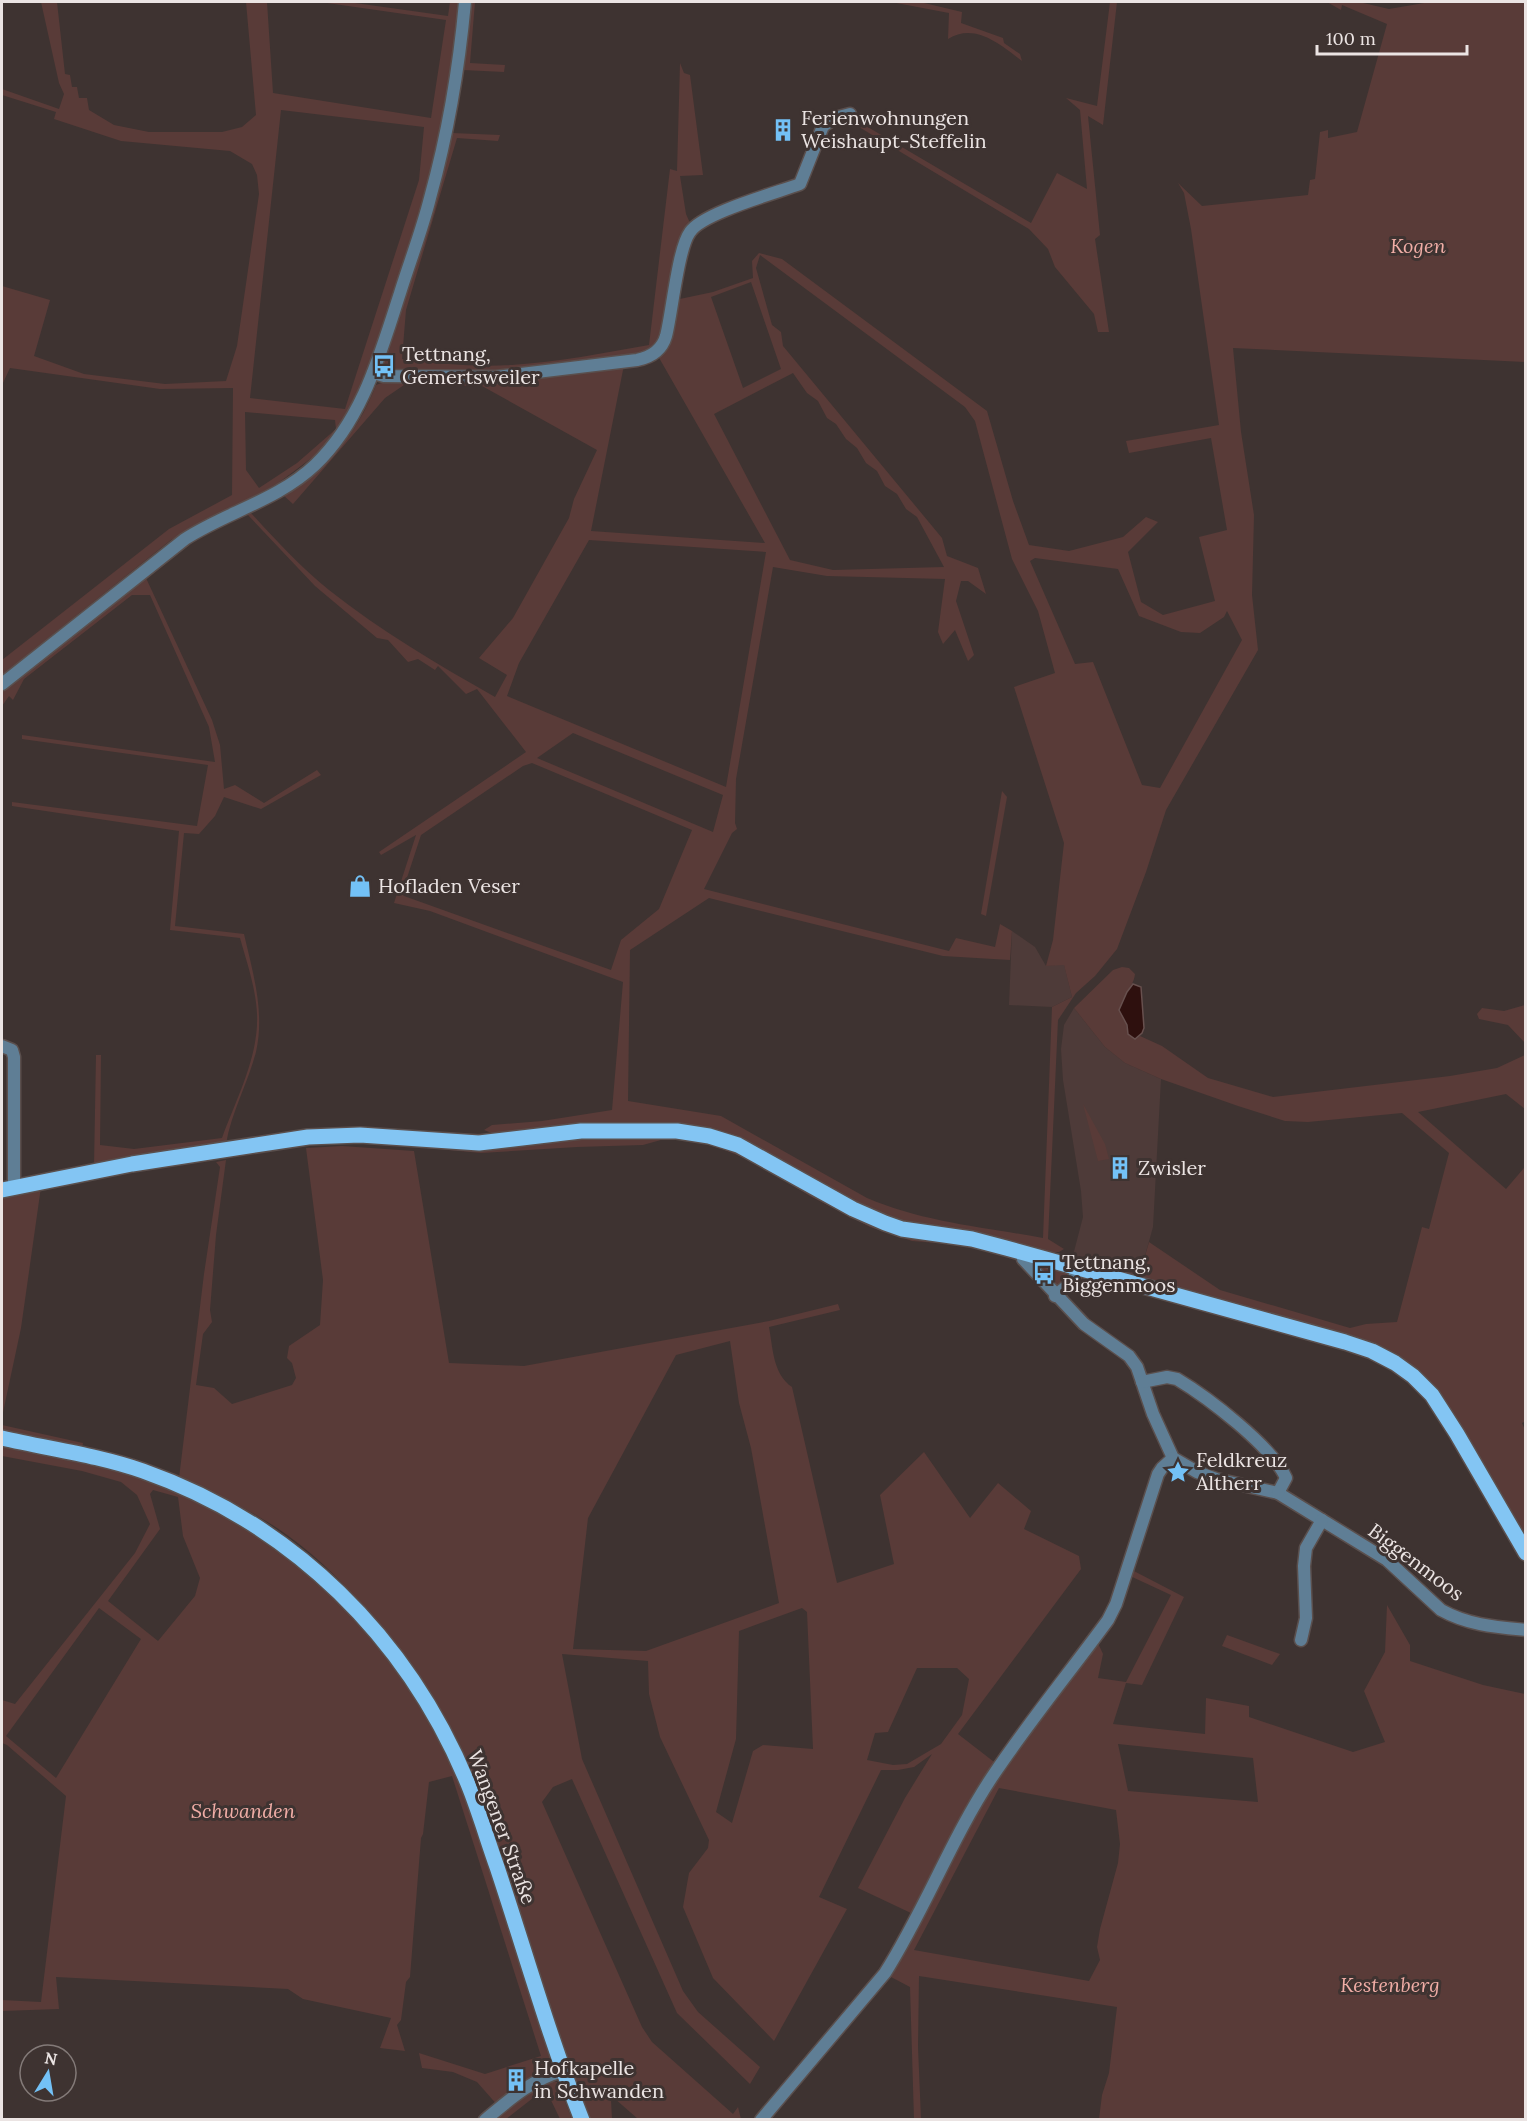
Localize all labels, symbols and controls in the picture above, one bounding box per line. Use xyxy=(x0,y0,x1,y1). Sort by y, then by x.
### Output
scale bar xyxy=(1317,18,1467,56)
text: 100 m xyxy=(1326,27,1376,50)
place label: Ferienwohnungen Weishaupt-Steffelin xyxy=(801,105,987,153)
building icon: Ferienwohnungen Weishaupt-Steffelin xyxy=(770,117,796,143)
park label: Kogen xyxy=(1390,233,1446,258)
place label: Tettnang, Gemertsweiler xyxy=(402,341,540,389)
bus stop icon: Tettnang, Gemertsweiler xyxy=(371,353,397,379)
shop icon: Hofladen Veser xyxy=(347,873,373,899)
place label: Hofladen Veser xyxy=(378,873,520,898)
building icon: Zwisler xyxy=(1107,1155,1133,1181)
place label: Zwisler xyxy=(1138,1155,1206,1180)
place label: Tettnang, Biggenmoos xyxy=(1062,1249,1175,1297)
bus stop icon: Tettnang, Biggenmoos xyxy=(1031,1260,1057,1286)
place label: Feldkreuz Altherr xyxy=(1195,1447,1287,1495)
place icon: Feldkreuz Altherr xyxy=(1165,1459,1191,1485)
street label: Biggenmoos xyxy=(1363,1517,1469,1606)
street label: Wangener Straße xyxy=(463,1746,542,1908)
park label: Schwanden xyxy=(191,1798,296,1823)
park label: Kestenberg xyxy=(1340,1972,1440,1997)
north arrow xyxy=(18,2043,78,2103)
text: N xyxy=(43,2047,59,2069)
place label: Hofkapelle in Schwanden xyxy=(534,2055,664,2103)
building icon: Hofkapelle in Schwanden xyxy=(503,2067,529,2093)

